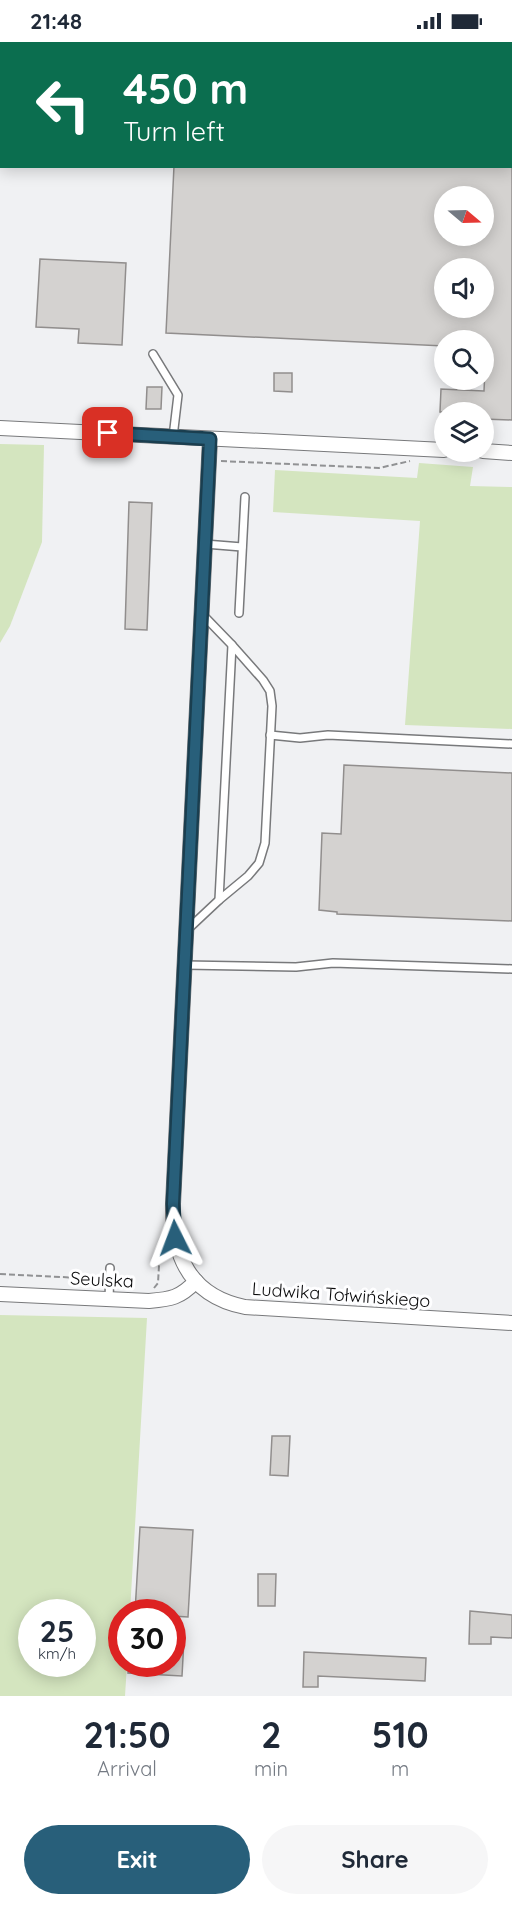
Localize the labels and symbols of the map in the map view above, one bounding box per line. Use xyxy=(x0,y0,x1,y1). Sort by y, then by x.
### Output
north arrow xyxy=(434,186,494,246)
pin xyxy=(82,407,133,458)
position arrow xyxy=(143,1206,207,1270)
street label: Seulska xyxy=(70,1266,134,1293)
street label: Ludwika Tołwińskiego xyxy=(251,1277,431,1312)
speed limit sign: 30 xyxy=(108,1599,186,1677)

